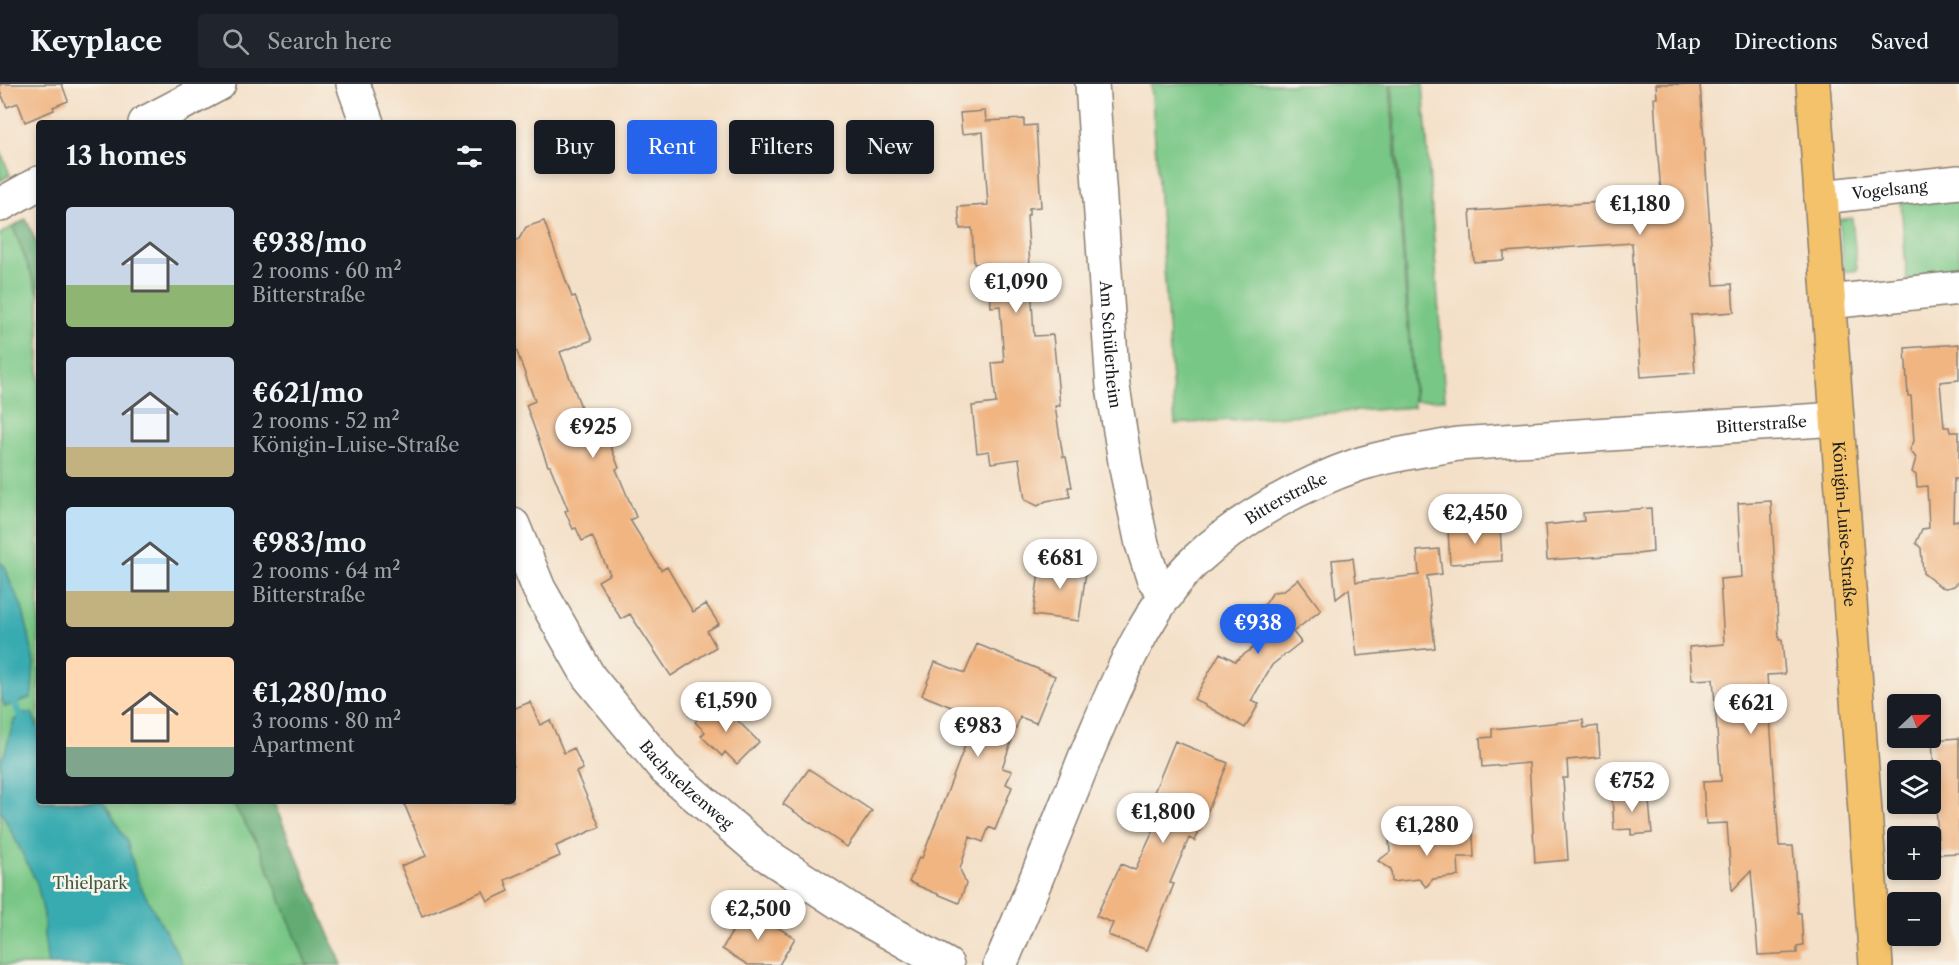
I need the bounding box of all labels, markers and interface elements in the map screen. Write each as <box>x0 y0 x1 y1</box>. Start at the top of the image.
search box <box>198 14 618 68</box>
text: Keyplace <box>30 24 162 58</box>
icon: search <box>219 25 252 58</box>
text: Search here <box>267 28 392 55</box>
text: Map <box>1656 29 1701 54</box>
text: Directions <box>1734 29 1838 54</box>
text: Saved <box>1871 29 1929 54</box>
chip: Buy <box>534 120 615 174</box>
chip: Rent <box>627 120 717 174</box>
chip: Filters <box>729 120 834 174</box>
chip: New <box>846 120 934 174</box>
text: 13 homes <box>66 140 187 172</box>
icon: filters <box>453 140 486 173</box>
street label: Vogelsang <box>1850 175 1929 204</box>
pin: €1,180 <box>1591 185 1689 236</box>
text: €1,180 <box>1609 192 1671 216</box>
text: €938/mo <box>252 227 367 259</box>
icon: home <box>114 231 186 303</box>
text: 2 rooms · 60 m² <box>252 259 402 283</box>
pin: €1,090 <box>967 263 1065 314</box>
text: €1,090 <box>984 270 1048 294</box>
street label: Am Schülerheim <box>1096 279 1126 410</box>
text: Bitterstraße <box>252 283 365 307</box>
text: €621/mo <box>252 377 363 409</box>
icon: home <box>114 381 186 453</box>
pin: €925 <box>557 408 629 459</box>
text: 2 rooms · 52 m² <box>252 409 400 433</box>
street label: Bitterstraße <box>1716 411 1807 437</box>
text: €925 <box>569 415 617 439</box>
text: Königin-Luise-Straße <box>252 433 459 457</box>
street label: Königin-Luise-Straße <box>1829 440 1860 607</box>
street label: Bitterstraße <box>1241 468 1330 529</box>
pin: €2,450 <box>1426 494 1524 545</box>
text: €2,450 <box>1442 501 1508 525</box>
text: €983/mo <box>252 527 367 559</box>
icon: home <box>114 531 186 603</box>
pin: €681 <box>1024 539 1096 590</box>
text: €681 <box>1037 546 1083 570</box>
text: 2 rooms · 64 m² <box>252 559 401 583</box>
text: Bitterstraße <box>252 583 365 607</box>
pin: €938 <box>1222 604 1294 655</box>
text: €938 <box>1234 611 1282 635</box>
text: €1,280/mo <box>252 677 387 709</box>
icon: home <box>114 681 186 753</box>
pin: €1,590 <box>677 682 775 733</box>
pin: €621 <box>1715 684 1787 735</box>
text: €1,590 <box>695 689 757 713</box>
text: €621 <box>1728 691 1774 715</box>
north arrow <box>1887 694 1941 748</box>
map controls <box>1887 694 1941 946</box>
pin: €983 <box>942 707 1014 758</box>
text: 3 rooms · 80 m² <box>252 709 401 733</box>
text: €983 <box>954 714 1002 738</box>
text: Apartment <box>252 733 355 757</box>
street label: Bachstelzenweg <box>635 736 738 834</box>
button: layers <box>1887 760 1941 814</box>
pin: €752 <box>1596 762 1668 813</box>
text: €752 <box>1609 769 1655 793</box>
pin: €1,800 <box>1114 793 1212 844</box>
text: €1,800 <box>1131 800 1196 824</box>
pin: €1,280 <box>1378 806 1476 857</box>
text: €1,280 <box>1395 813 1459 837</box>
button: + <box>1887 826 1941 880</box>
park label: Thielpark <box>53 873 128 893</box>
pin: €2,500 <box>709 890 807 941</box>
button: − <box>1887 892 1941 946</box>
text: €2,500 <box>725 897 791 921</box>

